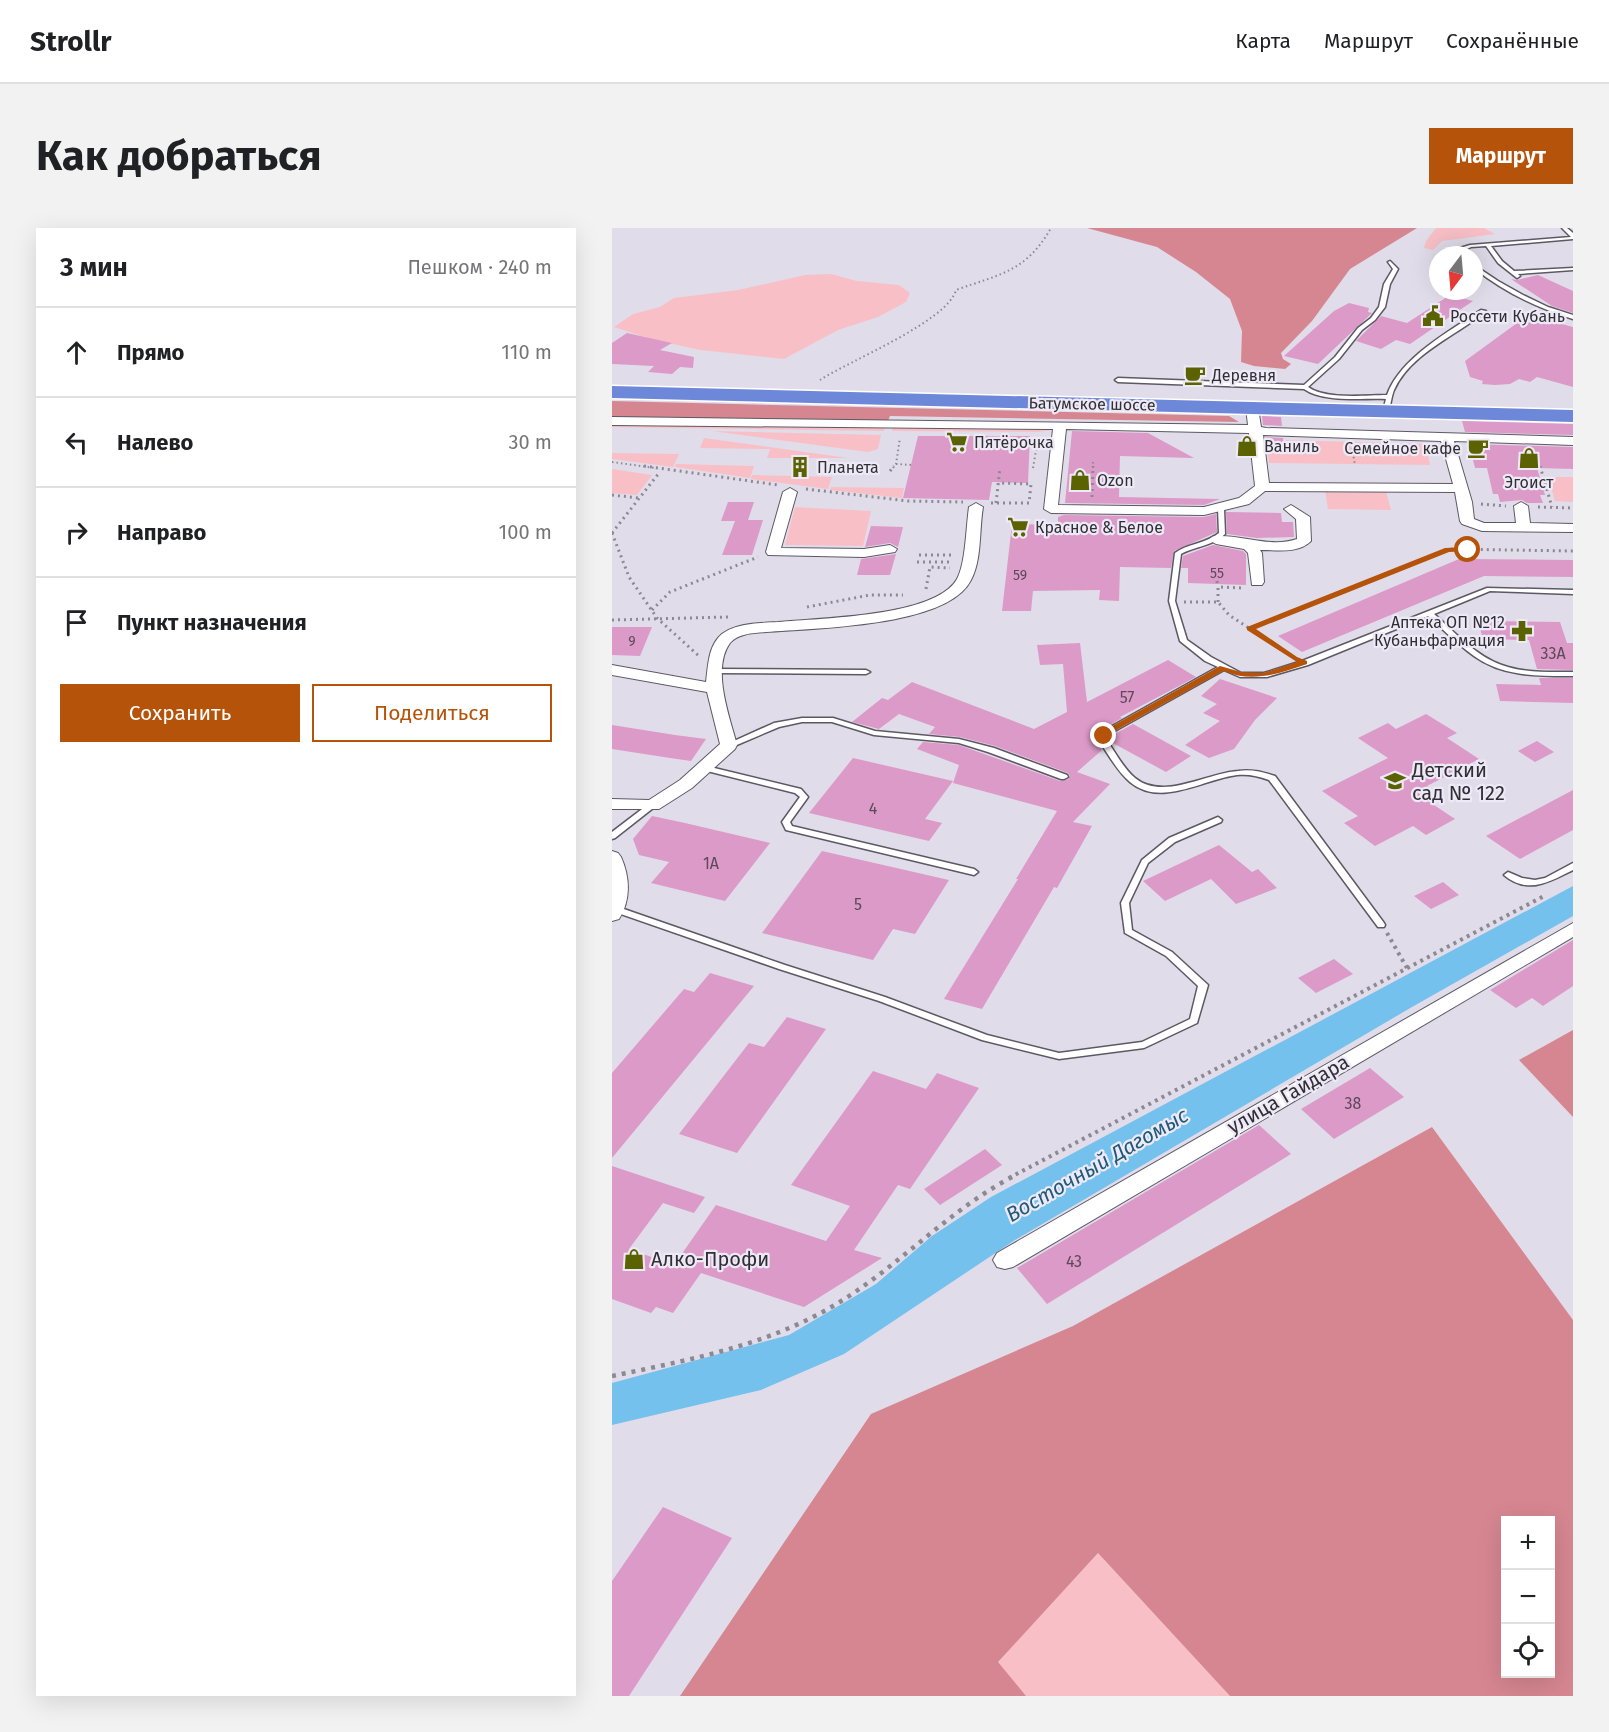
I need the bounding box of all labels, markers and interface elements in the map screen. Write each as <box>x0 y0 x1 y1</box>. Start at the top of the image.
text: Strollr <box>30 25 111 58</box>
text: Карта <box>1235 28 1291 54</box>
text: Маршрут <box>1324 28 1413 54</box>
text: Сохранённые <box>1446 28 1579 54</box>
button: Маршрут <box>1429 128 1573 184</box>
text: Как добраться <box>36 131 322 181</box>
north arrow <box>1429 246 1483 300</box>
text: 3 мин <box>60 252 128 283</box>
text: Пешком · 240 m <box>407 255 552 279</box>
public building icon: Россети Кубань <box>1421 304 1445 328</box>
place label: Россети Кубань <box>1450 307 1565 326</box>
icon: ahead <box>60 336 93 369</box>
text: Прямо <box>117 339 184 366</box>
text: 110 m <box>501 340 552 364</box>
cafe icon: Деревня <box>1183 363 1207 387</box>
place label: Деревня <box>1211 366 1276 385</box>
street label: Батумское шоссе <box>1028 393 1156 415</box>
icon: left <box>60 426 93 459</box>
text: Налево <box>117 429 193 456</box>
text: 30 m <box>508 430 552 454</box>
supermarket icon: Пятёрочка <box>945 430 969 454</box>
place label: Пятёрочка <box>974 433 1054 452</box>
shop icon: Ваниль <box>1235 434 1259 458</box>
cafe icon: Семейное кафе <box>1466 436 1490 460</box>
place label: Ваниль <box>1264 437 1319 456</box>
place label: Семейное кафе <box>1344 439 1461 458</box>
shop icon: Эгоист <box>1517 446 1541 470</box>
building icon: Планета <box>788 455 812 479</box>
place label: Планета <box>817 458 879 477</box>
shop icon: Ozon <box>1068 468 1092 492</box>
place label: Ozon <box>1097 471 1134 490</box>
place label: Эгоист <box>1505 473 1554 492</box>
supermarket icon: Красное & Белое <box>1006 515 1030 539</box>
icon: right <box>60 516 93 549</box>
place label: Красное & Белое <box>1035 518 1163 537</box>
text: Направо <box>117 519 206 546</box>
text: 100 m <box>499 520 552 544</box>
route start <box>1454 536 1480 562</box>
house number: 55 <box>1210 565 1224 582</box>
house number: 59 <box>1013 567 1027 584</box>
icon: arrive <box>60 606 93 639</box>
text: Пункт назначения <box>117 609 307 636</box>
place label: Аптека ОП №12 Кубаньфармация <box>1374 613 1505 650</box>
pharmacy icon: Аптека ОП №12 Кубаньфармация <box>1510 619 1534 643</box>
house number: 9 <box>628 633 636 650</box>
house number: 33А <box>1540 644 1566 663</box>
button: Сохранить <box>60 684 300 742</box>
button: Поделиться <box>312 684 552 742</box>
house number: 57 <box>1120 688 1134 707</box>
route end <box>1090 722 1116 748</box>
place label: Детский сад № 122 <box>1411 758 1505 805</box>
school or university icon: Детский сад № 122 <box>1383 769 1407 793</box>
house number: 4 <box>869 799 878 818</box>
house number: 1А <box>703 854 720 873</box>
house number: 5 <box>854 895 862 914</box>
street label: улица Гайдара <box>1223 1049 1353 1139</box>
house number: 38 <box>1345 1094 1362 1113</box>
water label: Восточный Дагомыс <box>1001 1102 1193 1228</box>
shop icon: Алко-Профи <box>622 1247 646 1271</box>
place label: Алко-Профи <box>651 1247 769 1271</box>
house number: 43 <box>1066 1252 1082 1271</box>
map controls <box>1501 1516 1555 1678</box>
button: + <box>1501 1516 1555 1570</box>
button: − <box>1501 1570 1555 1624</box>
button: locate <box>1501 1624 1555 1678</box>

